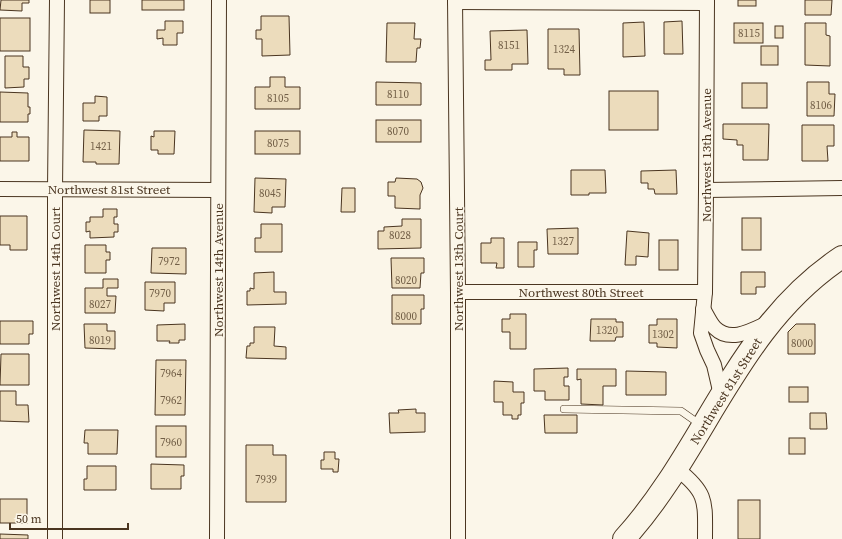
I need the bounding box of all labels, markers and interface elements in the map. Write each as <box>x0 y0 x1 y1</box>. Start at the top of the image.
house number: 8115 <box>738 26 760 41</box>
house number: 8151 <box>498 38 520 53</box>
house number: 1324 <box>553 42 575 57</box>
house number: 8110 <box>387 87 409 102</box>
street label: Northwest 13th Avenue <box>698 88 715 222</box>
house number: 8105 <box>267 91 289 106</box>
house number: 8106 <box>810 98 832 113</box>
house number: 8070 <box>387 124 409 139</box>
house number: 8075 <box>267 136 289 151</box>
house number: 1421 <box>90 139 112 154</box>
street label: Northwest 81st Street <box>48 181 171 198</box>
house number: 8045 <box>259 186 281 201</box>
street label: Northwest 14th Avenue <box>210 203 227 337</box>
street label: Northwest 14th Court <box>47 206 64 331</box>
street label: Northwest 13th Court <box>450 206 467 331</box>
house number: 8028 <box>389 228 411 243</box>
house number: 1327 <box>552 234 574 249</box>
house number: 7972 <box>158 254 180 269</box>
house number: 8020 <box>395 273 417 288</box>
street label: Northwest 80th Street <box>519 284 644 301</box>
house number: 7970 <box>149 286 171 301</box>
house number: 8027 <box>89 297 111 312</box>
house number: 8000 <box>395 309 417 324</box>
house number: 1320 <box>596 323 618 338</box>
house number: 1302 <box>652 327 674 342</box>
house number: 8019 <box>89 333 111 348</box>
street label: Northwest 81st Street <box>686 334 766 448</box>
house number: 8000 <box>791 336 813 351</box>
house number: 7964 <box>160 366 182 381</box>
house number: 7962 <box>160 393 182 408</box>
house number: 7960 <box>160 435 182 450</box>
house number: 7939 <box>255 472 277 487</box>
scale bar <box>10 505 128 531</box>
text: 50 m <box>16 511 42 527</box>

